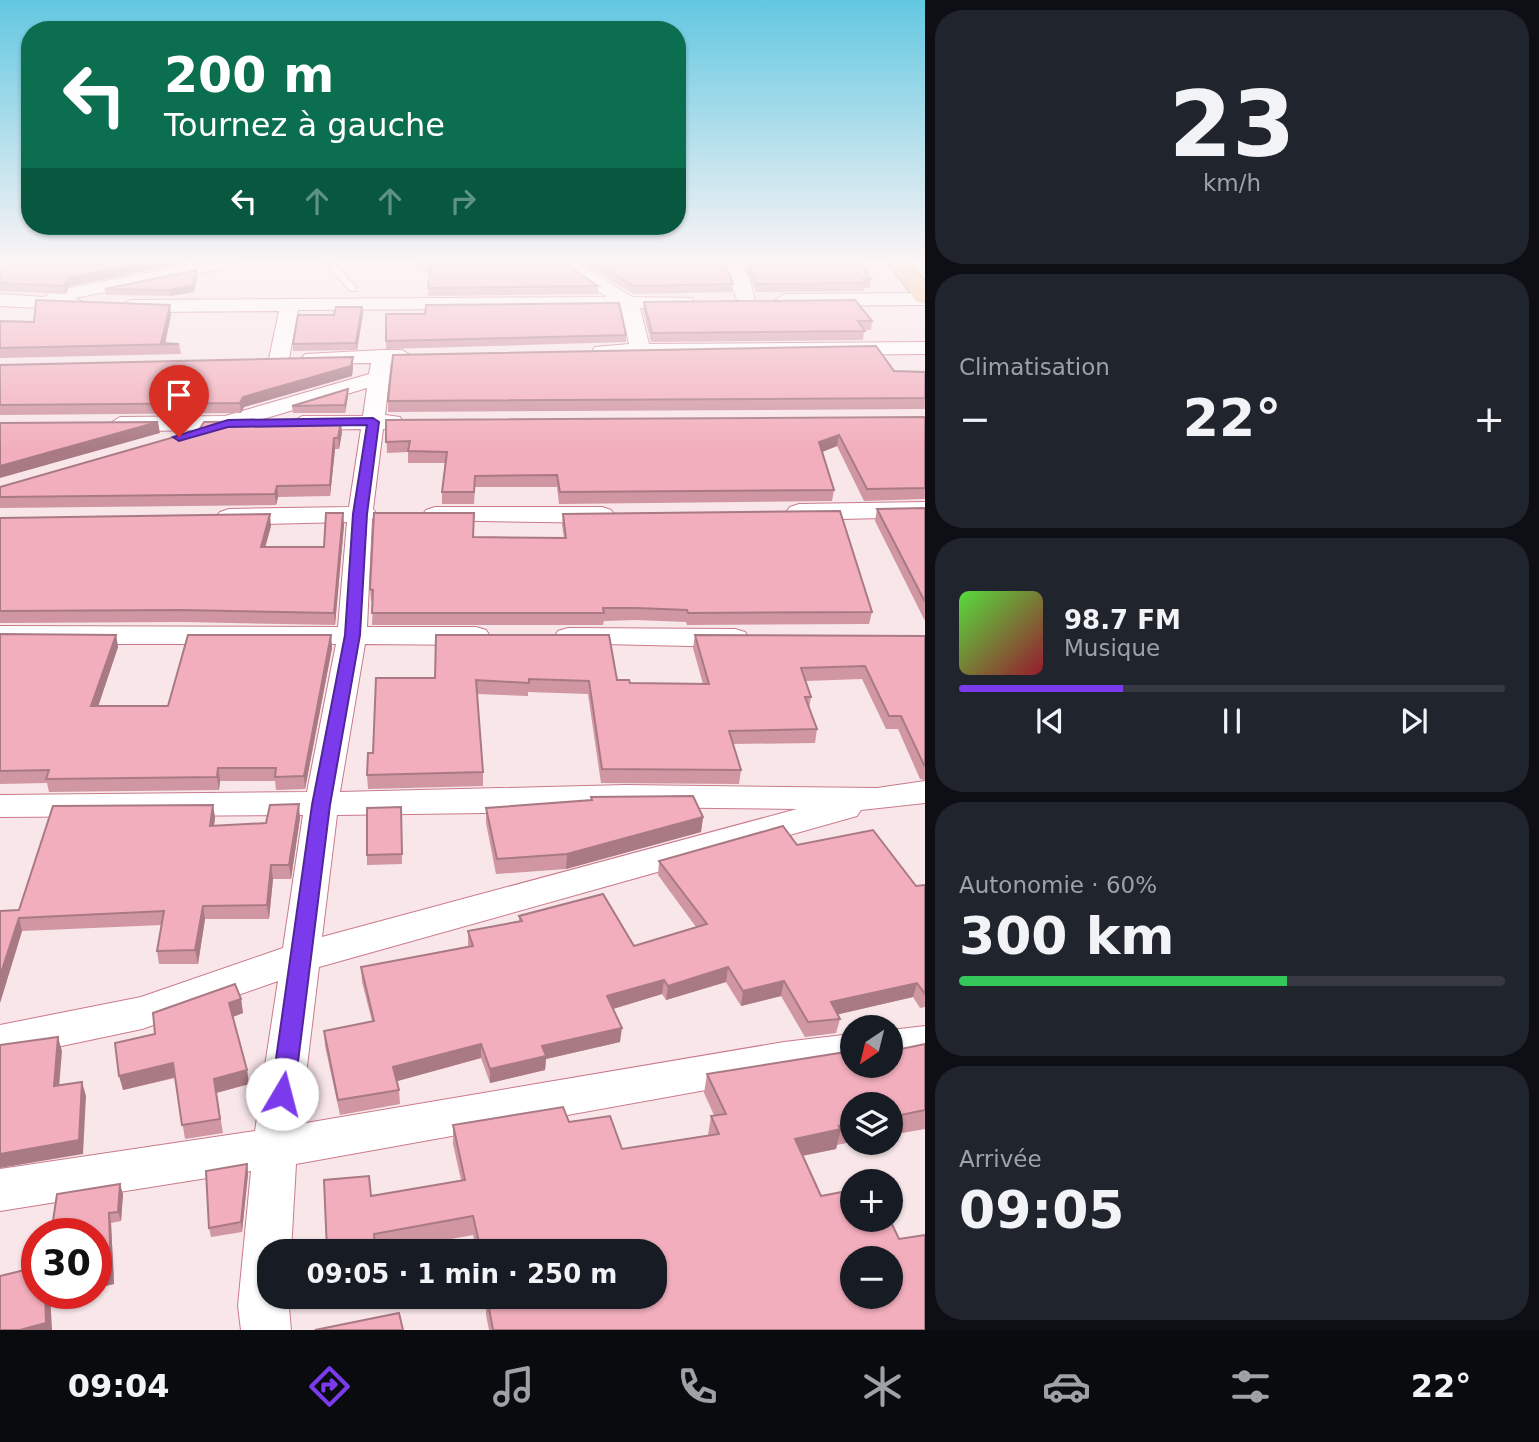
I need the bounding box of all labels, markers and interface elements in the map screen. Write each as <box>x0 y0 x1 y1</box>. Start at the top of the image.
text: 200 m <box>164 47 334 104</box>
icon: left <box>49 49 140 140</box>
text: 23 <box>1169 72 1295 177</box>
text: Tournez à gauche <box>164 106 445 144</box>
text: km/h <box>1203 170 1261 196</box>
icon: left <box>225 182 263 220</box>
icon: ahead <box>298 182 336 220</box>
icon: ahead <box>371 182 409 220</box>
icon: right <box>444 182 482 220</box>
text: Climatisation <box>959 354 1110 380</box>
pin <box>149 365 209 437</box>
icon: arrive <box>160 376 198 414</box>
text: 22° <box>1183 388 1281 448</box>
text: − <box>959 397 991 441</box>
text: + <box>1473 397 1505 441</box>
text: 98.7 FM <box>1064 605 1181 635</box>
text: Musique <box>1064 635 1160 661</box>
icon: previous <box>1031 702 1069 740</box>
icon: pause <box>1213 702 1251 740</box>
icon: next <box>1395 702 1433 740</box>
text: Autonomie · 60% <box>959 872 1157 898</box>
text: 300 km <box>959 906 1174 966</box>
north arrow <box>840 1015 903 1078</box>
map controls <box>840 1015 903 1309</box>
position arrow <box>245 1057 319 1131</box>
button: layers <box>840 1092 903 1155</box>
text: Arrivée <box>959 1146 1042 1172</box>
button: + <box>840 1169 903 1232</box>
text: 09:05 <box>959 1180 1125 1240</box>
speed limit sign: 30 <box>21 1218 112 1309</box>
button: − <box>840 1246 903 1309</box>
text: 09:05 · 1 min · 250 m <box>307 1259 617 1289</box>
icon: directions <box>305 1362 354 1411</box>
icon: music <box>489 1362 538 1411</box>
icon: phone <box>673 1362 722 1411</box>
icon: climate <box>858 1362 907 1411</box>
icon: car <box>1042 1362 1091 1411</box>
icon: filters <box>1226 1362 1275 1411</box>
text: 09:04 <box>68 1367 170 1405</box>
text: 22° <box>1411 1367 1471 1405</box>

